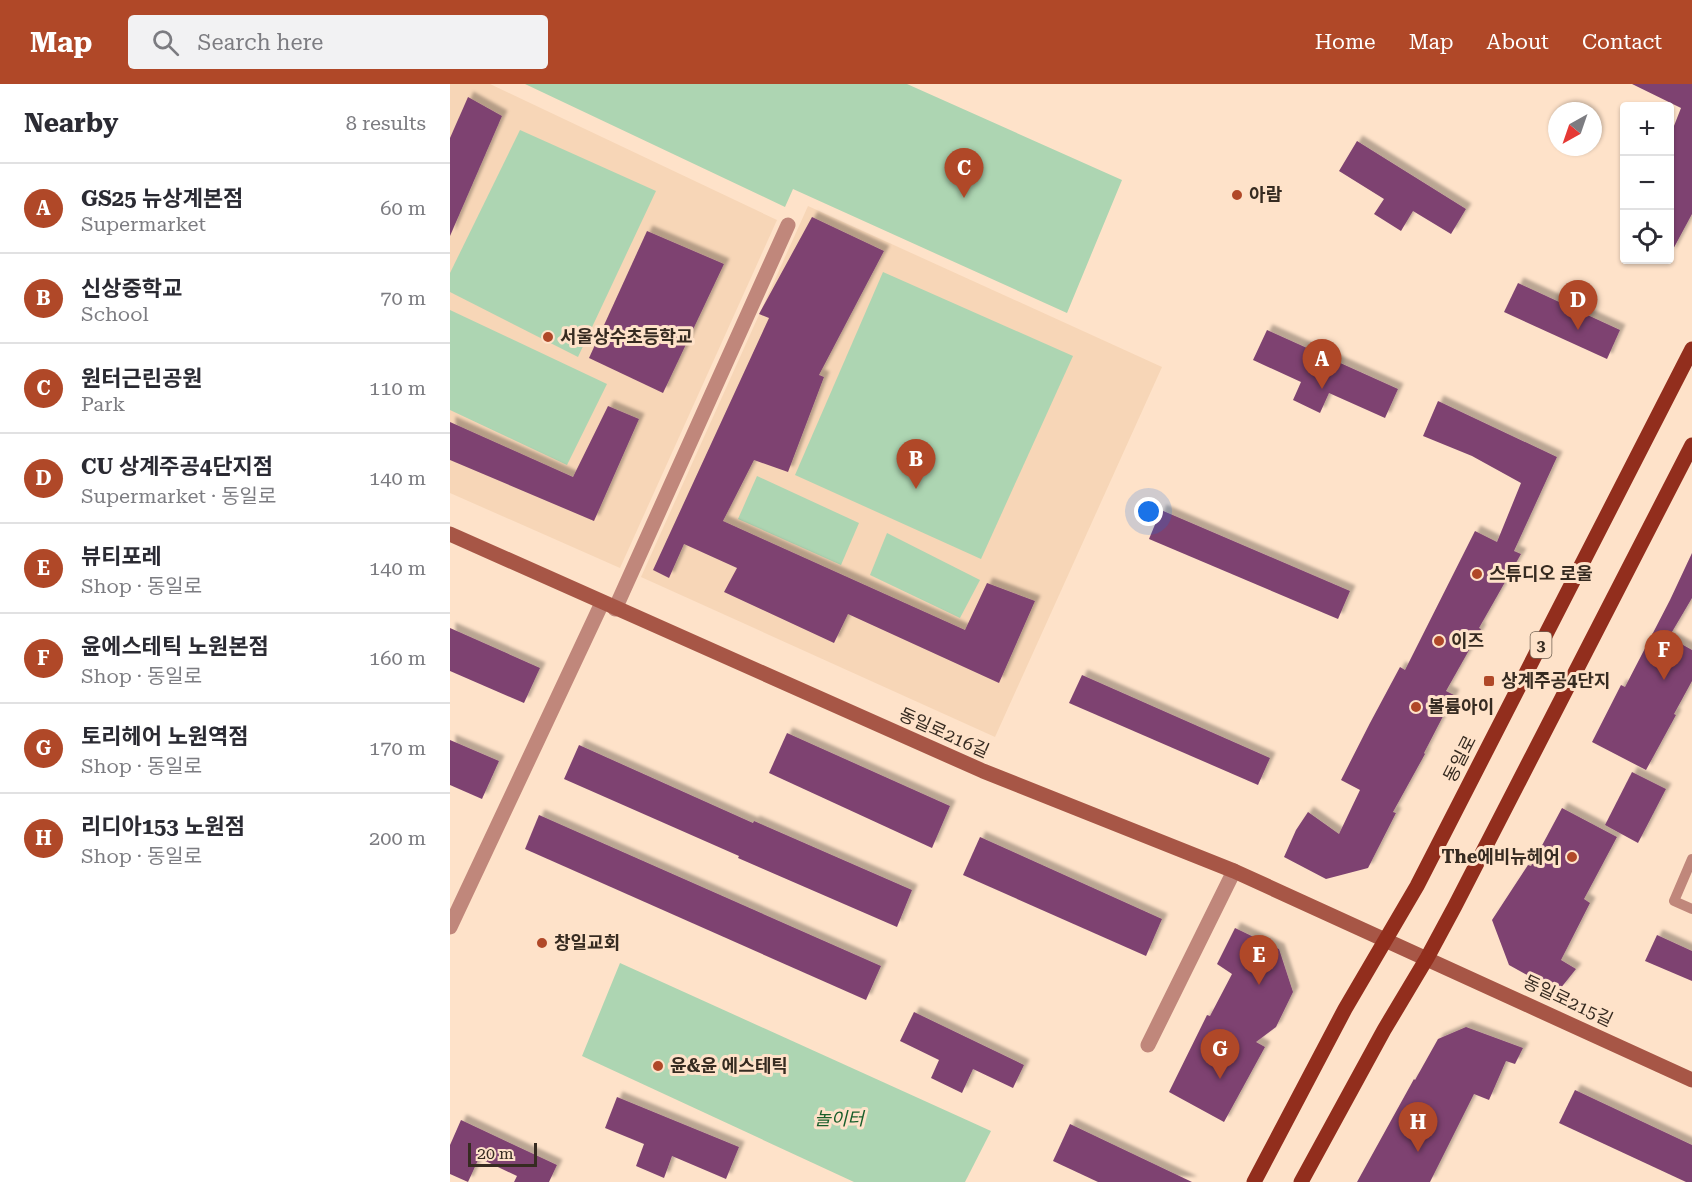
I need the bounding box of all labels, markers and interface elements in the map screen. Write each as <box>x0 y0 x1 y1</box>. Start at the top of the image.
search box <box>128 15 548 69</box>
text: Map <box>30 26 92 59</box>
icon: search <box>149 26 182 59</box>
text: Search here <box>197 30 323 55</box>
text: Home <box>1315 30 1376 54</box>
text: Map <box>1409 30 1454 54</box>
text: About <box>1487 30 1549 54</box>
text: Contact <box>1582 30 1662 54</box>
north arrow <box>1548 102 1602 156</box>
map controls <box>1620 102 1674 264</box>
button: + <box>1620 102 1674 156</box>
text: Nearby <box>24 108 118 138</box>
text: 8 results <box>346 111 426 135</box>
pin: C <box>944 148 984 198</box>
button: − <box>1620 156 1674 210</box>
place label: 아람 <box>1249 184 1283 205</box>
text: GS25 뉴상계본점 <box>81 186 243 211</box>
marker: 아람 <box>1230 188 1244 202</box>
text: A <box>36 196 51 220</box>
text: 60 m <box>380 196 426 220</box>
button: locate <box>1620 210 1674 264</box>
text: Supermarket <box>81 212 206 236</box>
text: 신상중학교 <box>81 276 182 301</box>
pin: D <box>1558 280 1598 330</box>
text: B <box>36 286 51 310</box>
text: 70 m <box>380 286 426 310</box>
text: School <box>81 302 149 326</box>
place label: 서울상수초등학교 <box>560 326 692 347</box>
marker: 서울상수초등학교 <box>541 330 555 344</box>
pin: A <box>1302 340 1342 389</box>
text: 원터근린공원 <box>81 366 202 391</box>
text: C <box>37 376 51 400</box>
text: 110 m <box>369 376 426 400</box>
text: Park <box>81 392 125 416</box>
pin: B <box>896 440 936 489</box>
text: CU 상계주공4단지점 <box>81 454 273 479</box>
text: D <box>35 466 52 490</box>
text: 140 m <box>369 466 426 490</box>
text: Supermarket · 동일로 <box>81 484 276 508</box>
your location <box>1134 497 1163 526</box>
text: 뷰티포레 <box>81 544 162 569</box>
text: E <box>37 556 50 580</box>
text: 140 m <box>369 556 426 580</box>
place label: 스튜디오 로울 <box>1489 563 1593 584</box>
marker: 스튜디오 로울 <box>1470 567 1484 581</box>
text: Shop · 동일로 <box>81 574 202 598</box>
place label: 이즈 <box>1451 630 1484 651</box>
pin: F <box>1644 630 1684 680</box>
road number: 3 <box>1530 632 1552 658</box>
text: 윤에스테틱 노원본점 <box>81 634 269 659</box>
marker: 이즈 <box>1432 634 1446 648</box>
text: F <box>37 646 50 670</box>
text: 160 m <box>369 646 426 670</box>
text: Shop · 동일로 <box>81 664 202 688</box>
place label: 상계주공4단지 <box>1501 670 1610 691</box>
marker: 상계주공4단지 <box>1482 674 1496 688</box>
place label: 볼륨아이 <box>1428 696 1494 717</box>
marker: 볼륨아이 <box>1409 700 1423 714</box>
street label: 동일로216길 <box>896 703 993 762</box>
text: 토리헤어 노원역점 <box>81 724 249 749</box>
street label: 동일로 <box>1439 732 1480 786</box>
text: G <box>36 736 51 760</box>
text: 170 m <box>369 736 426 760</box>
text: Shop · 동일로 <box>81 754 202 778</box>
text: 리디아153 노원점 <box>81 814 245 839</box>
text: H <box>35 826 52 850</box>
text: 200 m <box>369 826 426 850</box>
text: Shop · 동일로 <box>81 844 202 868</box>
place label: The에비뉴헤어 <box>1442 846 1560 867</box>
marker: The에비뉴헤어 <box>1565 850 1579 864</box>
place label: 창일교회 <box>554 932 620 953</box>
marker: 창일교회 <box>535 936 549 950</box>
pin: E <box>1240 936 1278 985</box>
street label: 동일로215길 <box>1520 971 1616 1030</box>
pin: G <box>1200 1030 1240 1079</box>
place label: 윤&윤 에스테틱 <box>670 1055 788 1076</box>
marker: 윤&윤 에스테틱 <box>651 1059 665 1073</box>
pin: H <box>1398 1102 1438 1152</box>
park label: 놀이터 <box>814 1108 866 1129</box>
scale bar <box>468 1140 537 1168</box>
text: 20 m <box>477 1144 514 1163</box>

